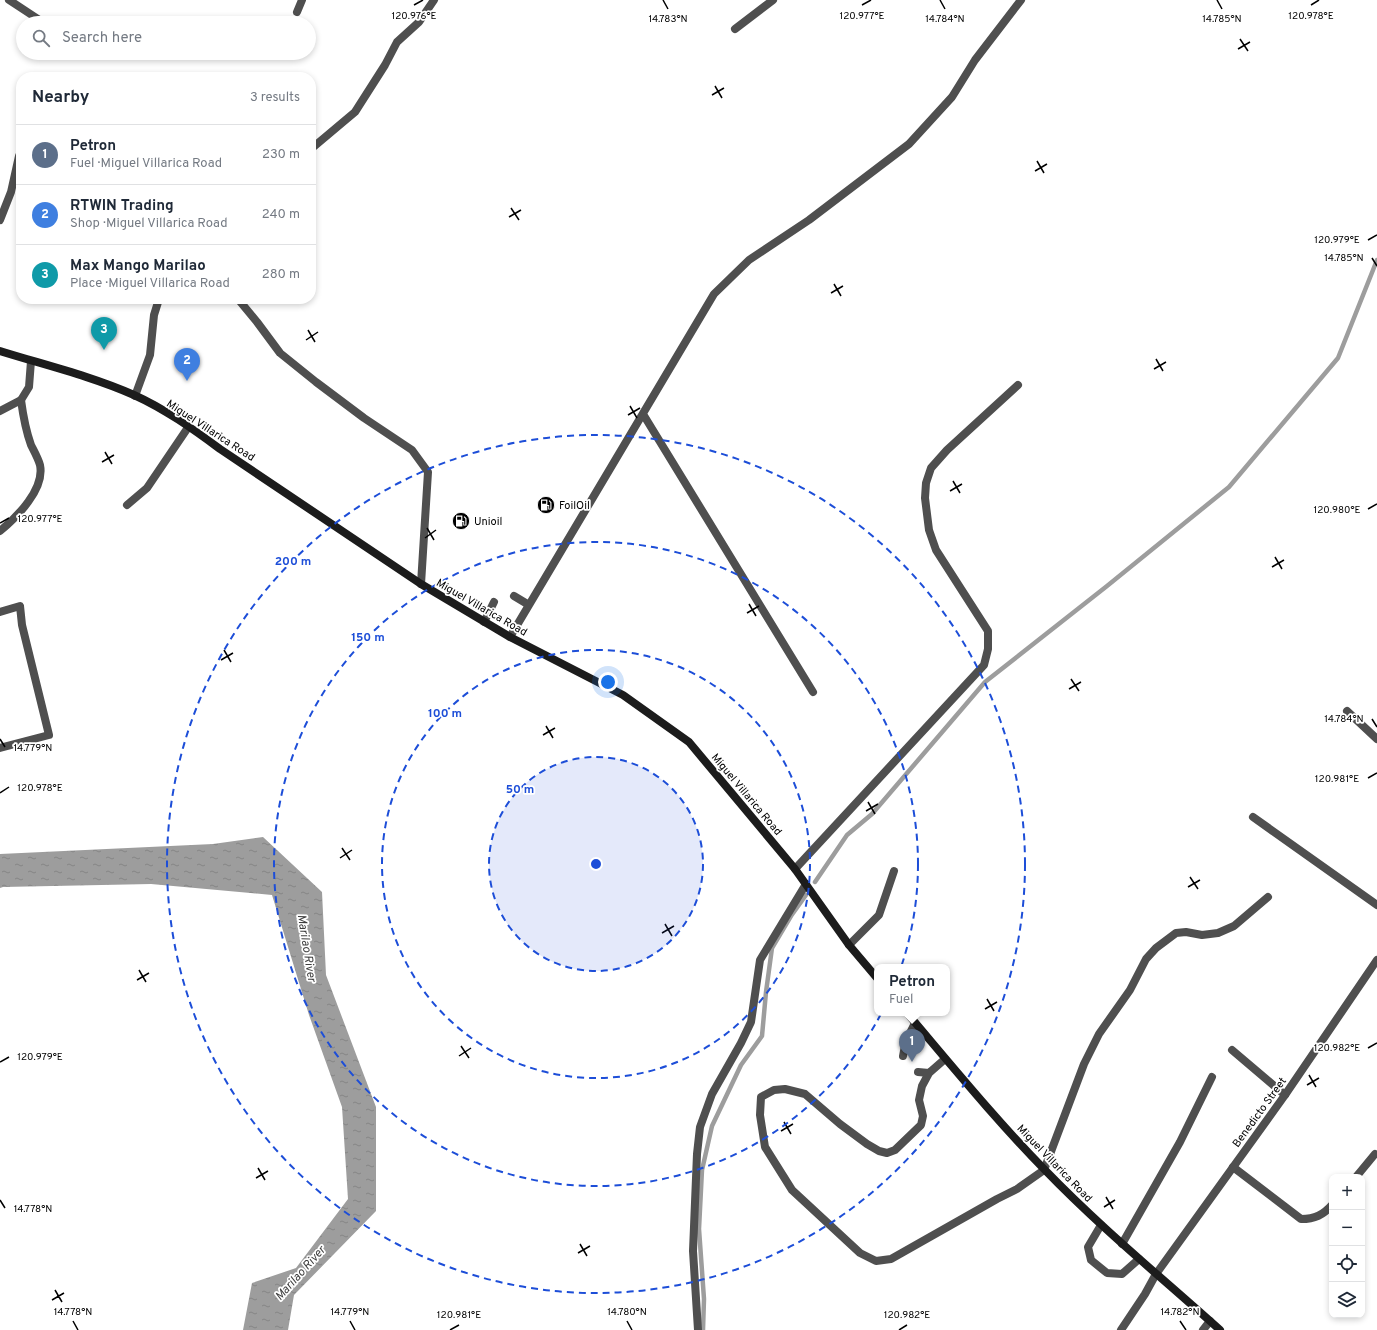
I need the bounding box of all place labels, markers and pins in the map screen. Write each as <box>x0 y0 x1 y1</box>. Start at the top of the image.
pin: 3 <box>91 317 117 350</box>
pin: 2 <box>174 348 200 381</box>
fuel station icon: FoilOil <box>536 495 556 515</box>
place label: FoilOil <box>559 499 590 513</box>
fuel station icon: Unioil <box>451 511 471 531</box>
place label: Unioil <box>474 515 502 529</box>
centre of rings <box>589 857 603 871</box>
pin: 1 <box>899 1029 925 1062</box>

